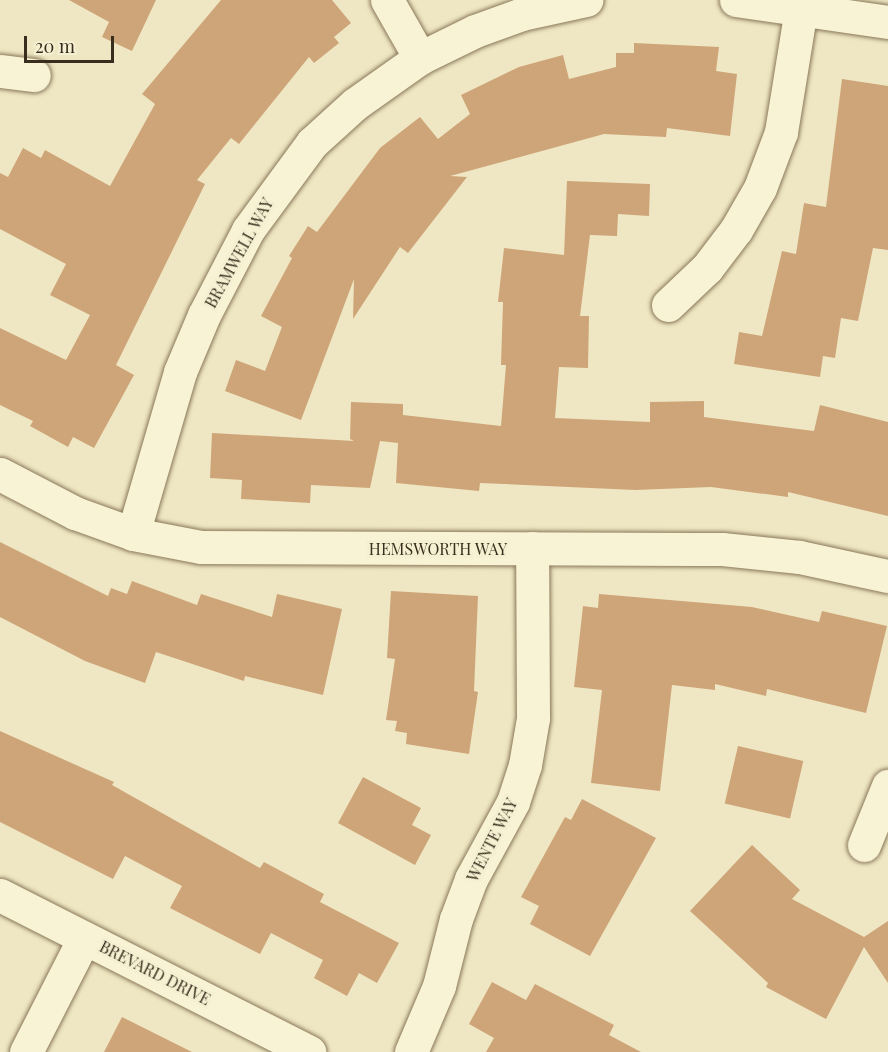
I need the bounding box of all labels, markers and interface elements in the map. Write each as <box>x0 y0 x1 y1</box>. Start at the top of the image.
scale bar <box>27 24 117 62</box>
text: 20 m <box>35 34 75 58</box>
street label: BRAMWELL WAY <box>201 194 277 312</box>
street label: HEMSWORTH WAY <box>369 539 507 559</box>
street label: WENTE WAY <box>463 795 521 885</box>
street label: BREVARD DRIVE <box>96 937 214 1009</box>

